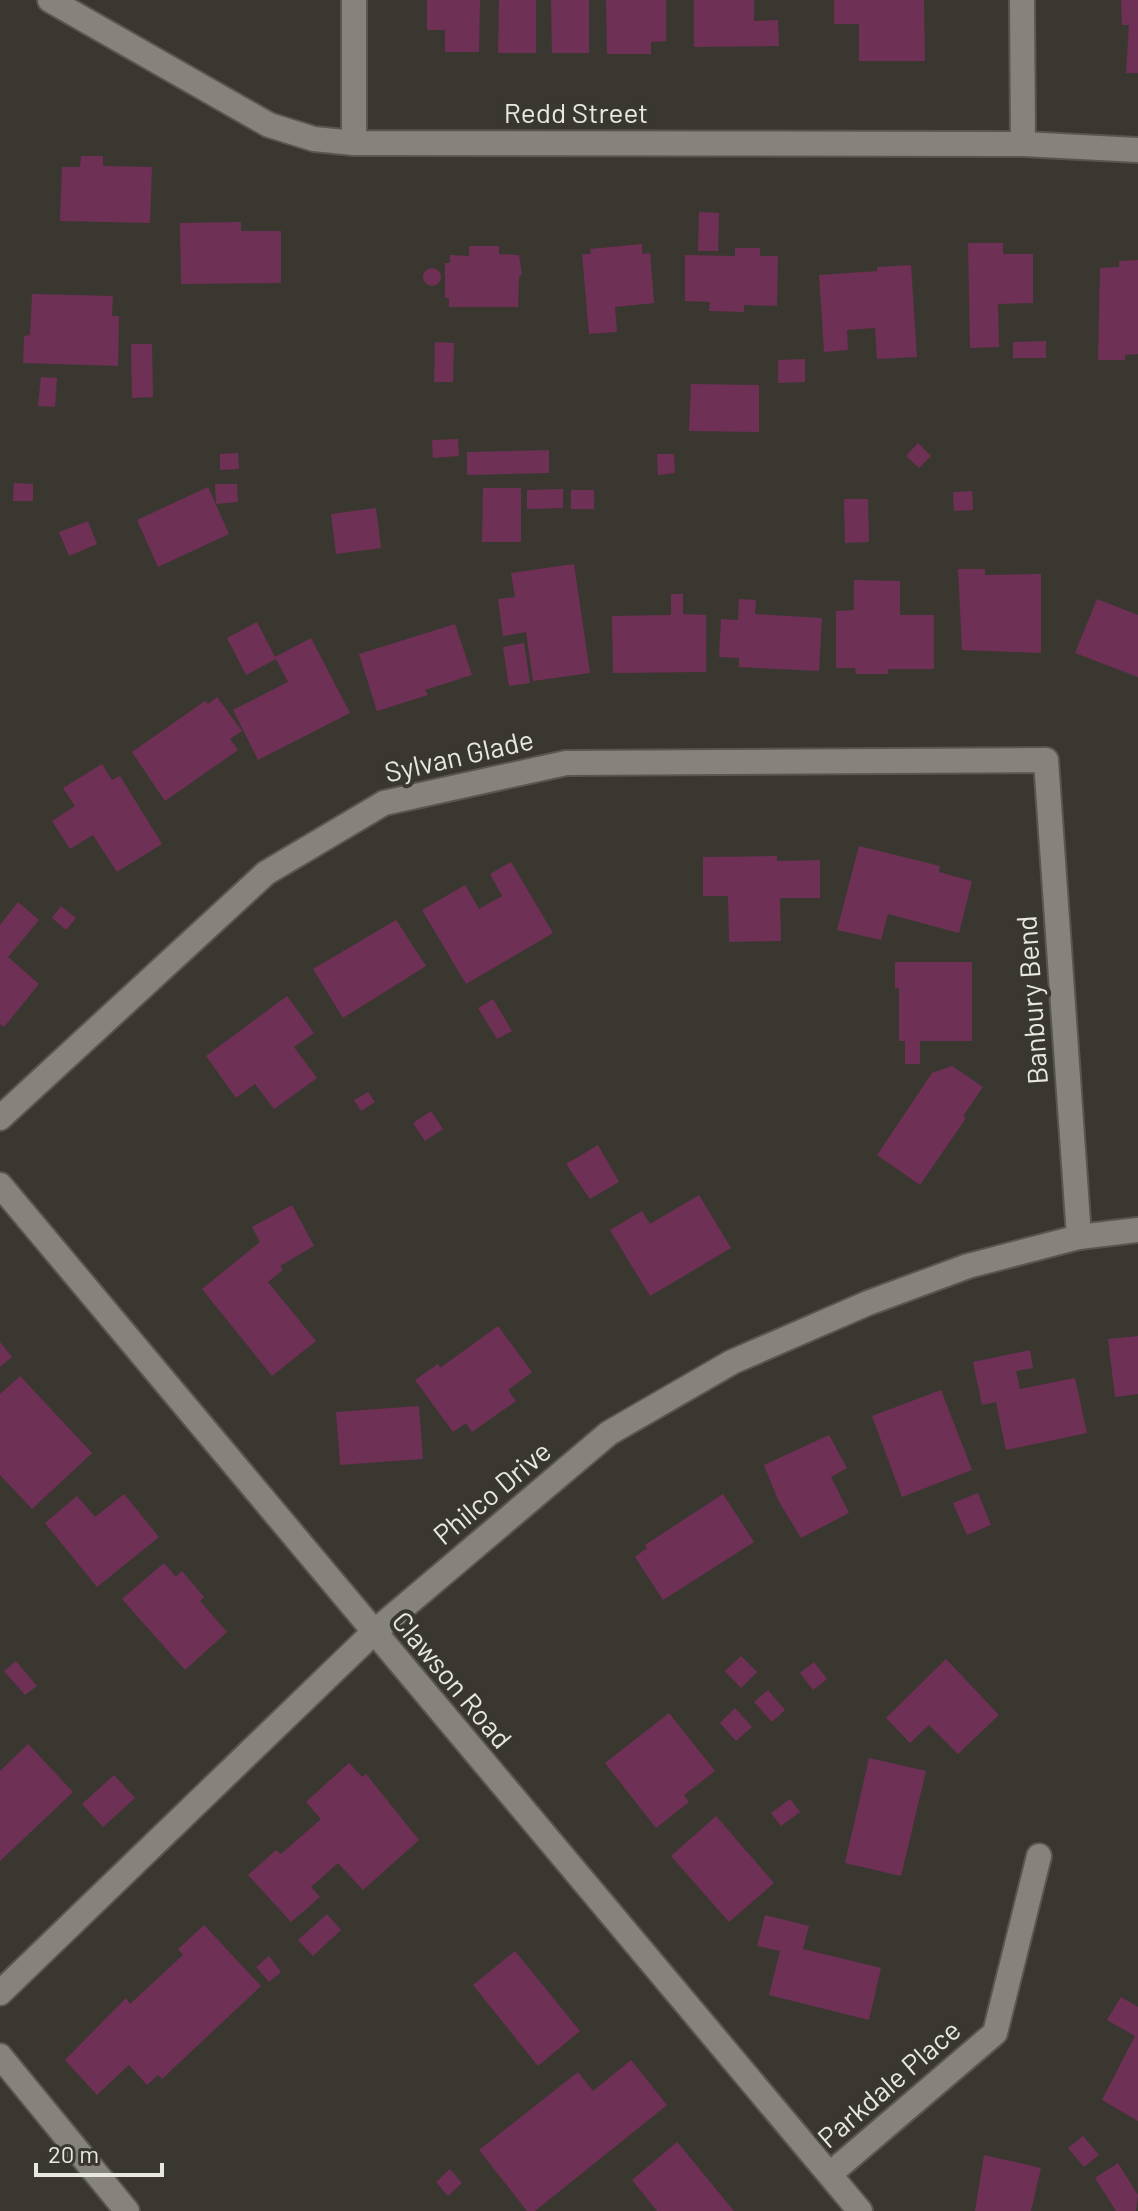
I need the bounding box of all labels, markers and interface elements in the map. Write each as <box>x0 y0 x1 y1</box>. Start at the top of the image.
street label: Redd Street <box>504 95 648 129</box>
street label: Sylvan Glade <box>381 721 537 789</box>
street label: Banbury Bend <box>1008 914 1054 1086</box>
street label: Philco Drive <box>426 1433 557 1551</box>
street label: Clawson Road <box>386 1604 520 1755</box>
street label: Parkdale Place <box>810 2012 967 2154</box>
scale bar <box>36 2127 162 2177</box>
text: 20 m <box>48 2139 99 2168</box>

